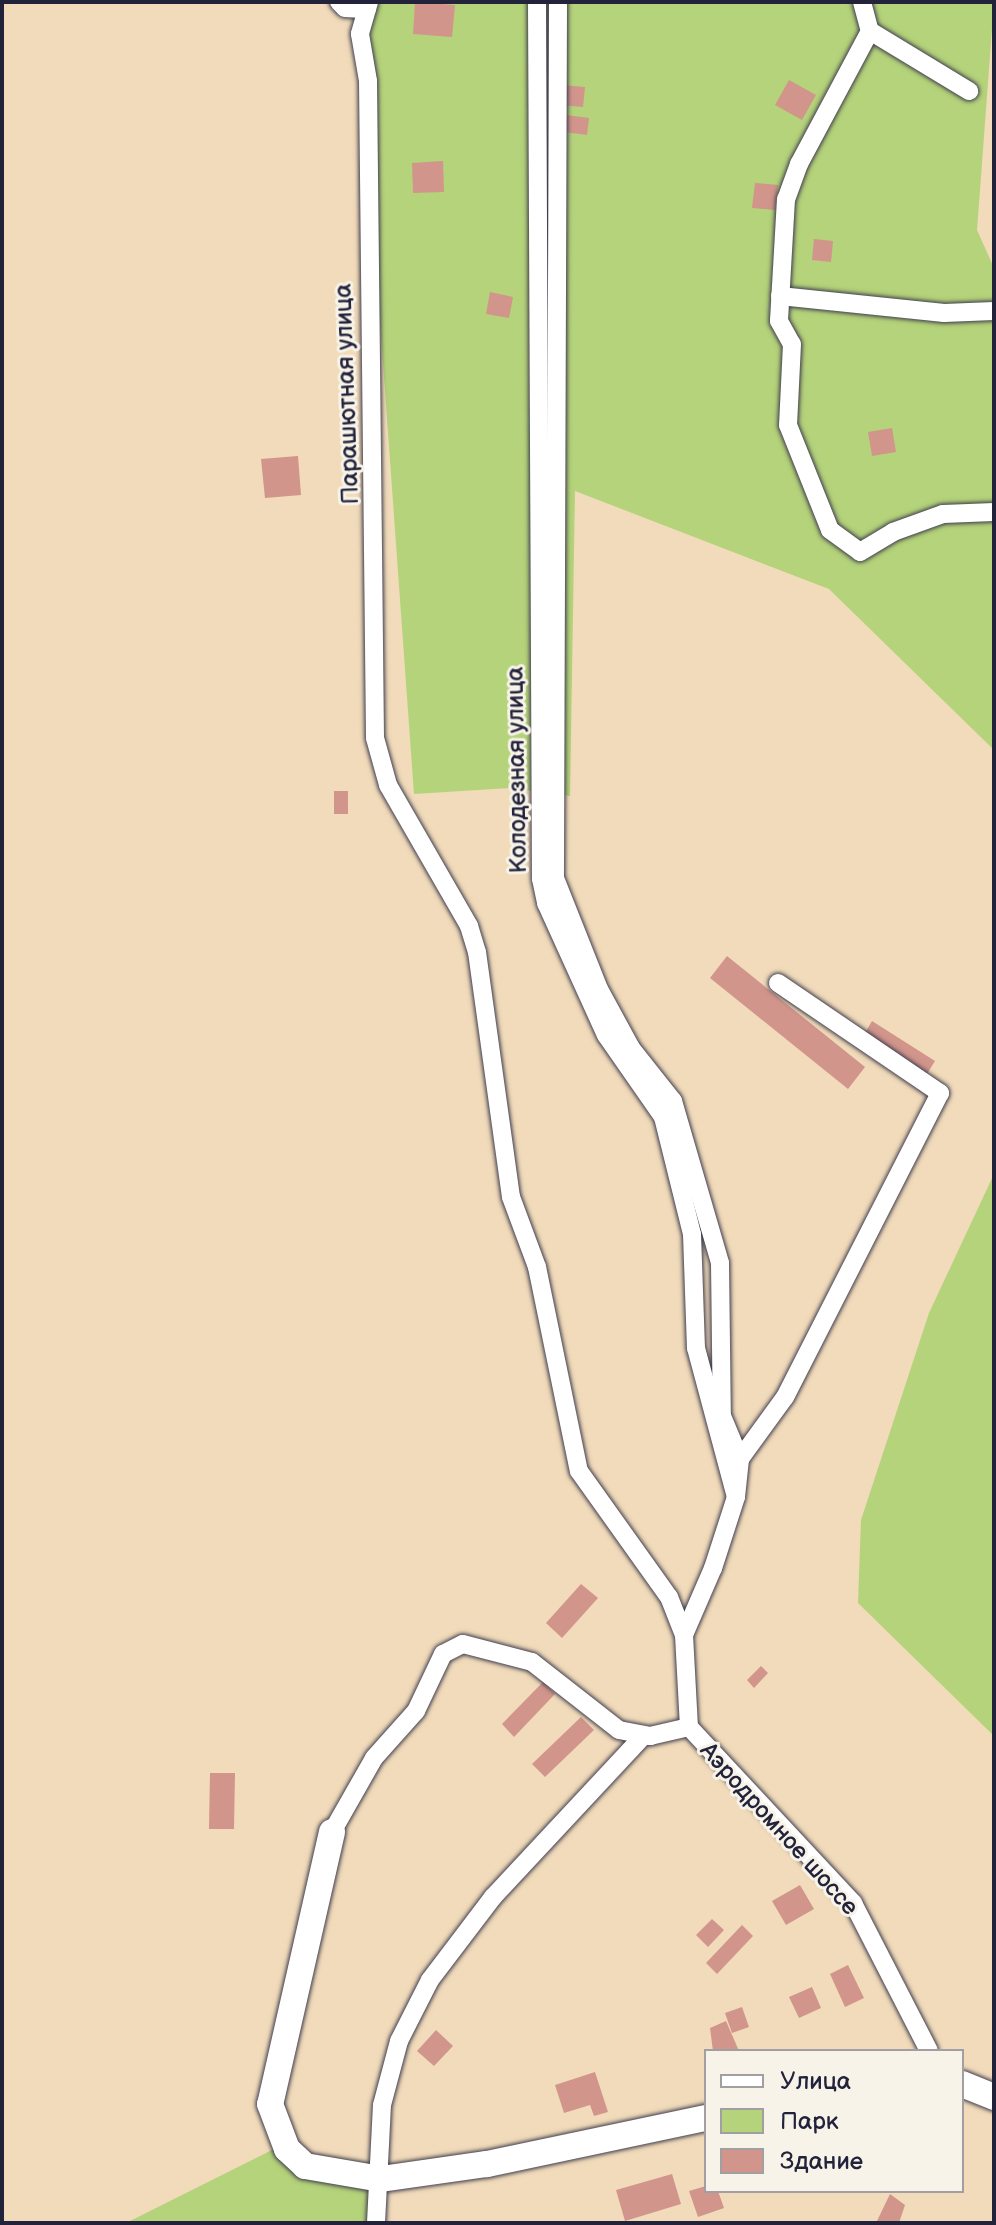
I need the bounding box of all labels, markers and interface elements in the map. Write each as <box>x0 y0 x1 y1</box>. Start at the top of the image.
street label: Парашютная улица <box>329 283 365 505</box>
street label: Колодезная улица <box>501 666 533 874</box>
street label: Аэродромное шоссе <box>694 1737 864 1921</box>
legend <box>704 2049 964 2193</box>
text: Улица <box>780 2067 851 2096</box>
text: Парк <box>780 2107 838 2136</box>
text: Здание <box>780 2147 863 2176</box>

